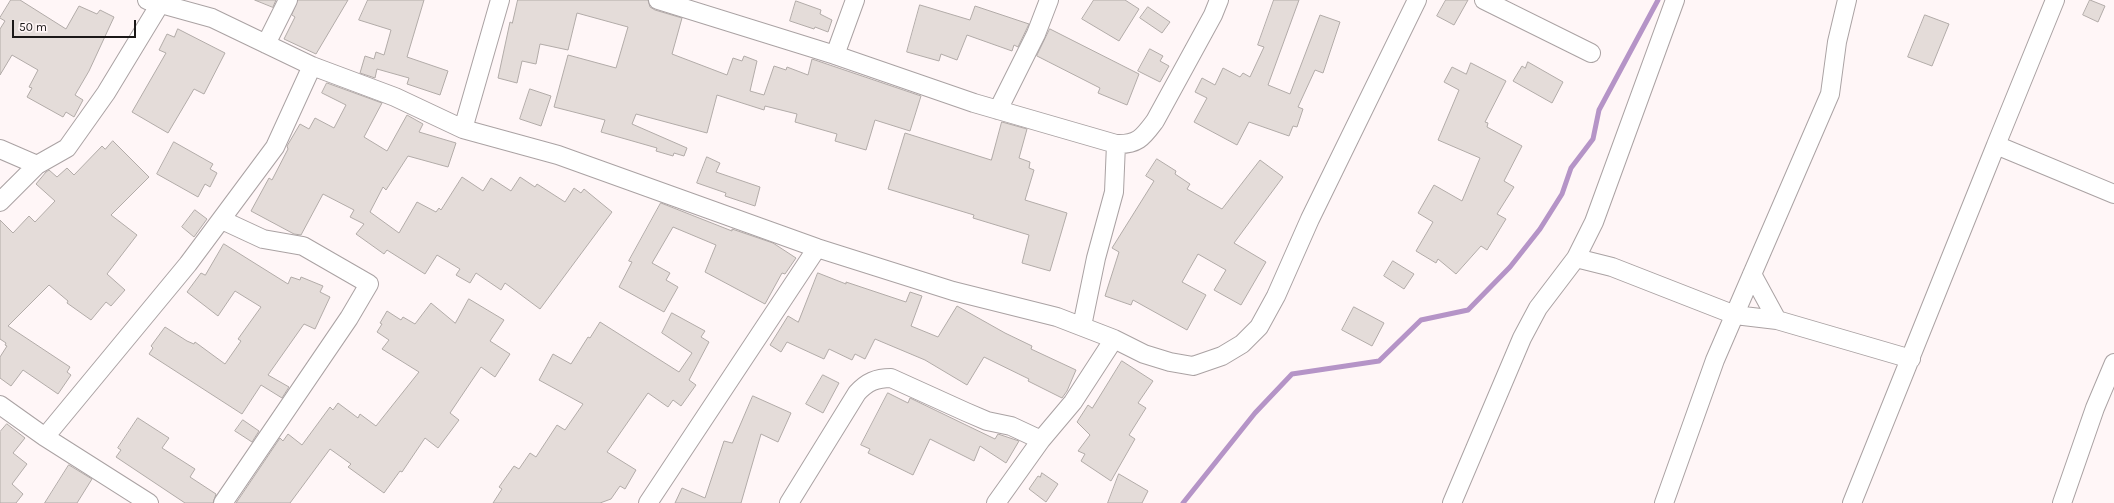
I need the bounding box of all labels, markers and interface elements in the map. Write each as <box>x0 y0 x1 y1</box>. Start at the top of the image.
scale bar <box>14 12 138 38</box>
text: 50 m <box>19 20 47 34</box>

